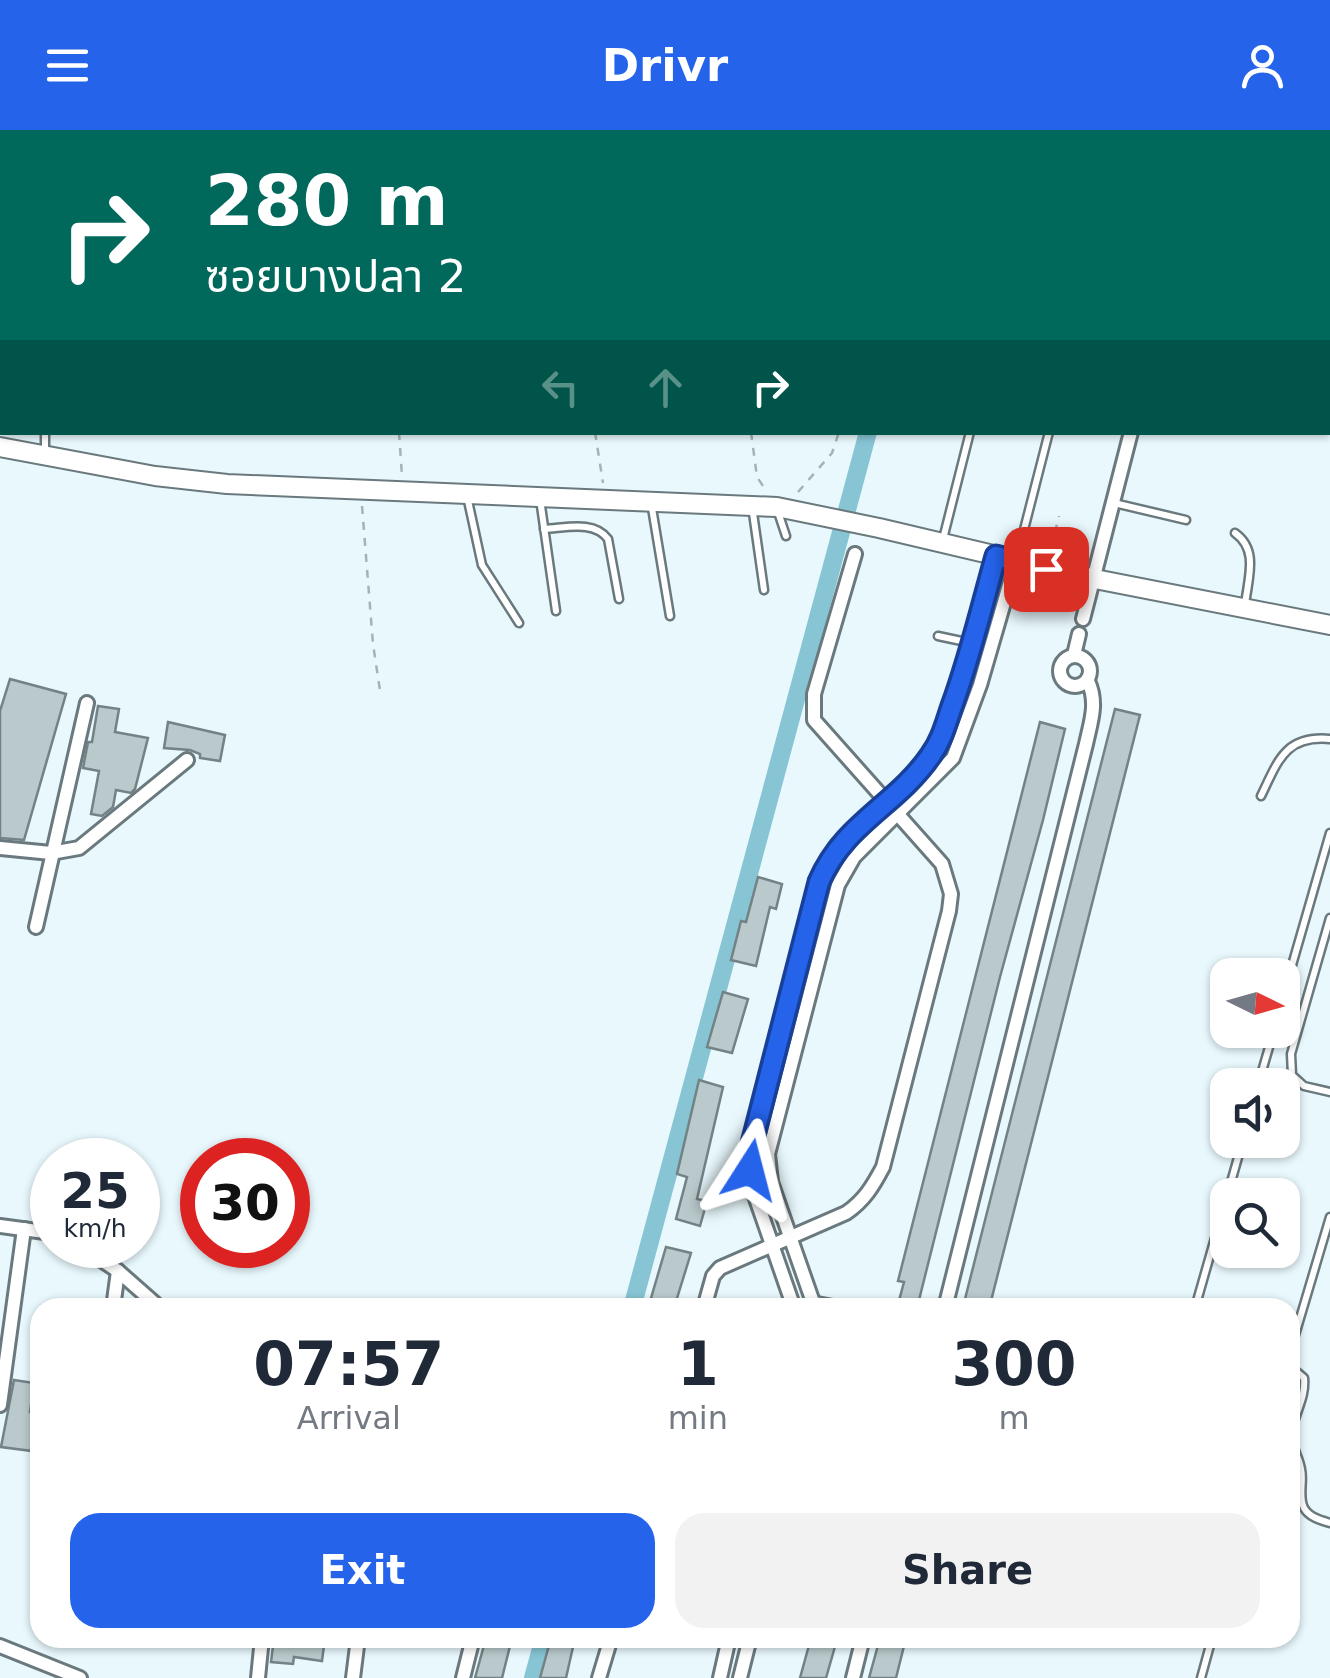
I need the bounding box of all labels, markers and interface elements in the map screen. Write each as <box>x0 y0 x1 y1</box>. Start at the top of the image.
icon: menu <box>40 38 95 93</box>
icon: person <box>1235 38 1290 93</box>
text: Drivr <box>602 39 728 92</box>
text: 280 m <box>205 160 448 242</box>
icon: right <box>40 170 170 300</box>
text: ซอยบางปลา 2 <box>205 250 466 303</box>
icon: left <box>533 360 588 415</box>
icon: ahead <box>638 360 693 415</box>
icon: right <box>743 360 798 415</box>
pin <box>1004 527 1089 612</box>
icon: arrive <box>1019 542 1074 597</box>
north arrow <box>1210 958 1300 1048</box>
map controls <box>1210 958 1300 1268</box>
button: sound <box>1210 1068 1300 1158</box>
position arrow <box>698 1118 802 1222</box>
speed limit sign: 30 <box>180 1138 310 1268</box>
text: 25 <box>60 1162 130 1220</box>
button: search <box>1210 1178 1300 1268</box>
text: km/h <box>63 1214 127 1243</box>
text: 07:57 <box>253 1329 444 1399</box>
text: 1 <box>677 1329 719 1399</box>
text: 300 <box>951 1329 1077 1399</box>
text: Arrival <box>297 1399 401 1437</box>
text: min <box>668 1399 728 1437</box>
text: m <box>998 1399 1030 1437</box>
button: Exit <box>70 1513 655 1628</box>
button: Share <box>675 1513 1260 1628</box>

